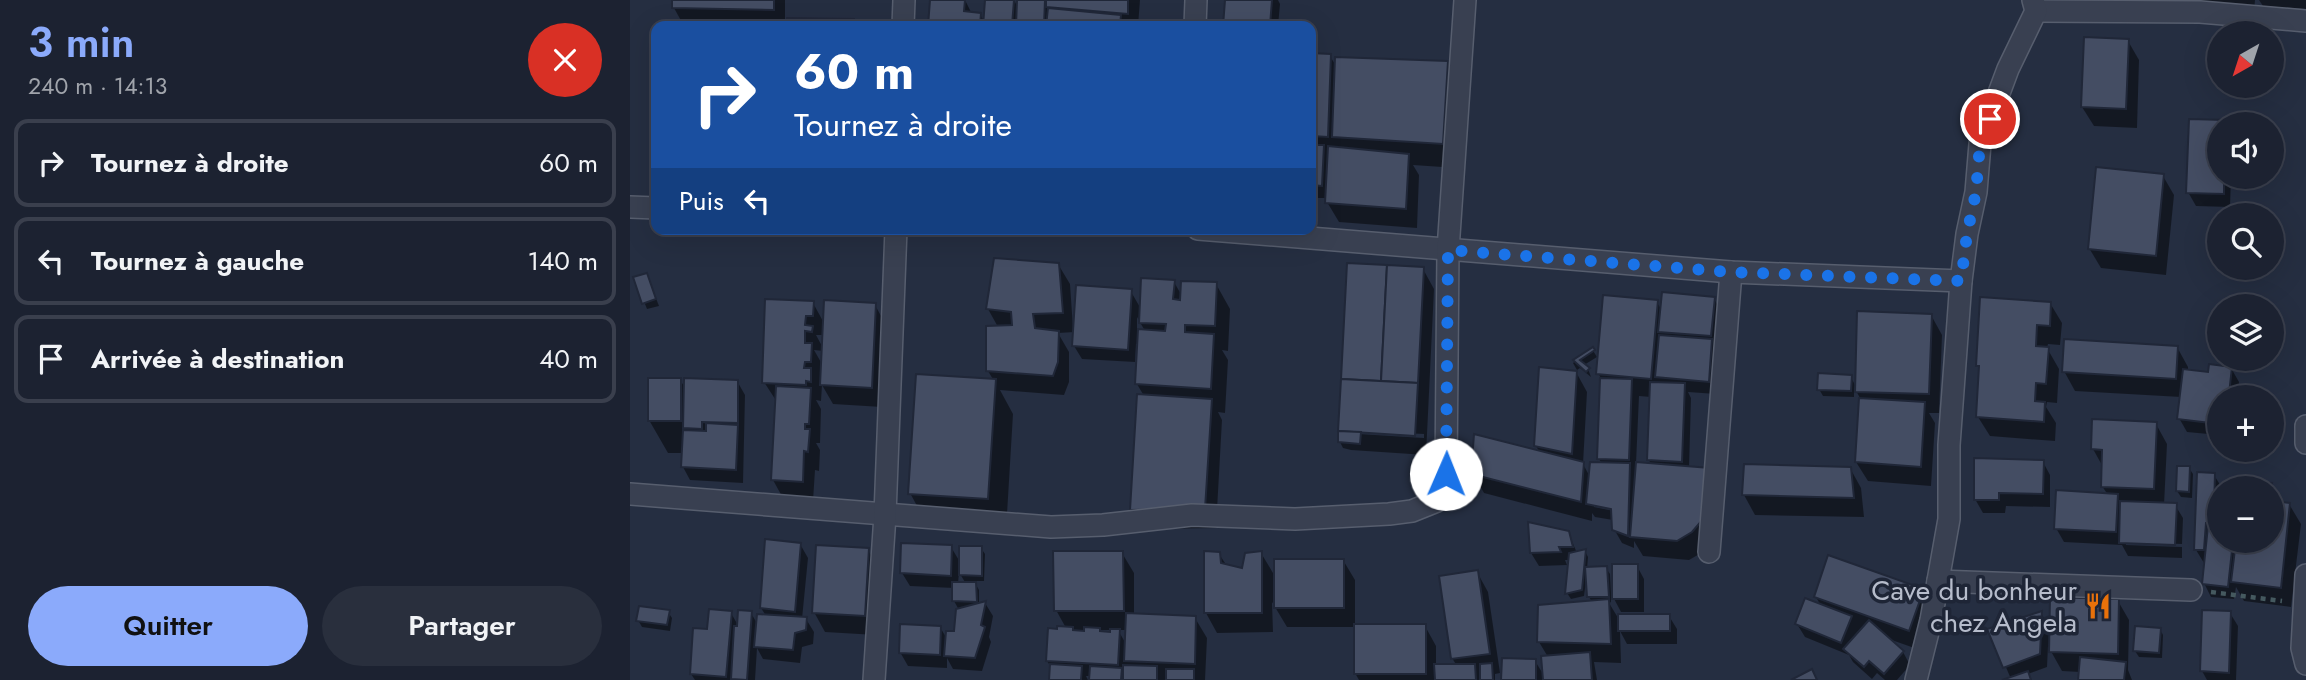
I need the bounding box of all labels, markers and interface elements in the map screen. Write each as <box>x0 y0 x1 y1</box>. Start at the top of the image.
text: 3 min <box>28 12 134 73</box>
north arrow <box>2207 21 2284 98</box>
map controls <box>2207 21 2284 553</box>
button: close <box>528 23 602 97</box>
text: 60 m <box>794 37 914 107</box>
icon: right <box>679 49 770 140</box>
text: 240 m · 14:13 <box>28 69 167 103</box>
pin <box>1960 89 2020 149</box>
icon: arrive <box>1971 100 2009 138</box>
text: Tournez à droite <box>794 102 1012 148</box>
button: sound <box>2207 112 2284 189</box>
icon: right <box>32 144 70 182</box>
text: Tournez à droite <box>91 144 289 182</box>
text: 60 m <box>539 144 598 182</box>
text: Puis <box>679 182 724 220</box>
icon: left <box>738 182 776 220</box>
button: search <box>2207 203 2284 280</box>
icon: left <box>32 242 70 280</box>
text: Tournez à gauche <box>91 242 304 280</box>
text: 140 m <box>527 242 598 280</box>
button: layers <box>2207 294 2284 371</box>
icon: arrive <box>32 340 70 378</box>
text: Arrivée à destination <box>91 340 344 378</box>
text: 40 m <box>539 340 598 378</box>
button: + <box>2207 385 2284 462</box>
position arrow <box>1409 437 1483 511</box>
button: − <box>2207 476 2284 553</box>
place label: Cave du bonheur chez Angela <box>1871 570 2077 643</box>
button: Quitter <box>28 586 308 666</box>
button: Partager <box>322 586 602 666</box>
restaurant icon: Cave du bonheur chez Angela <box>2083 591 2113 621</box>

